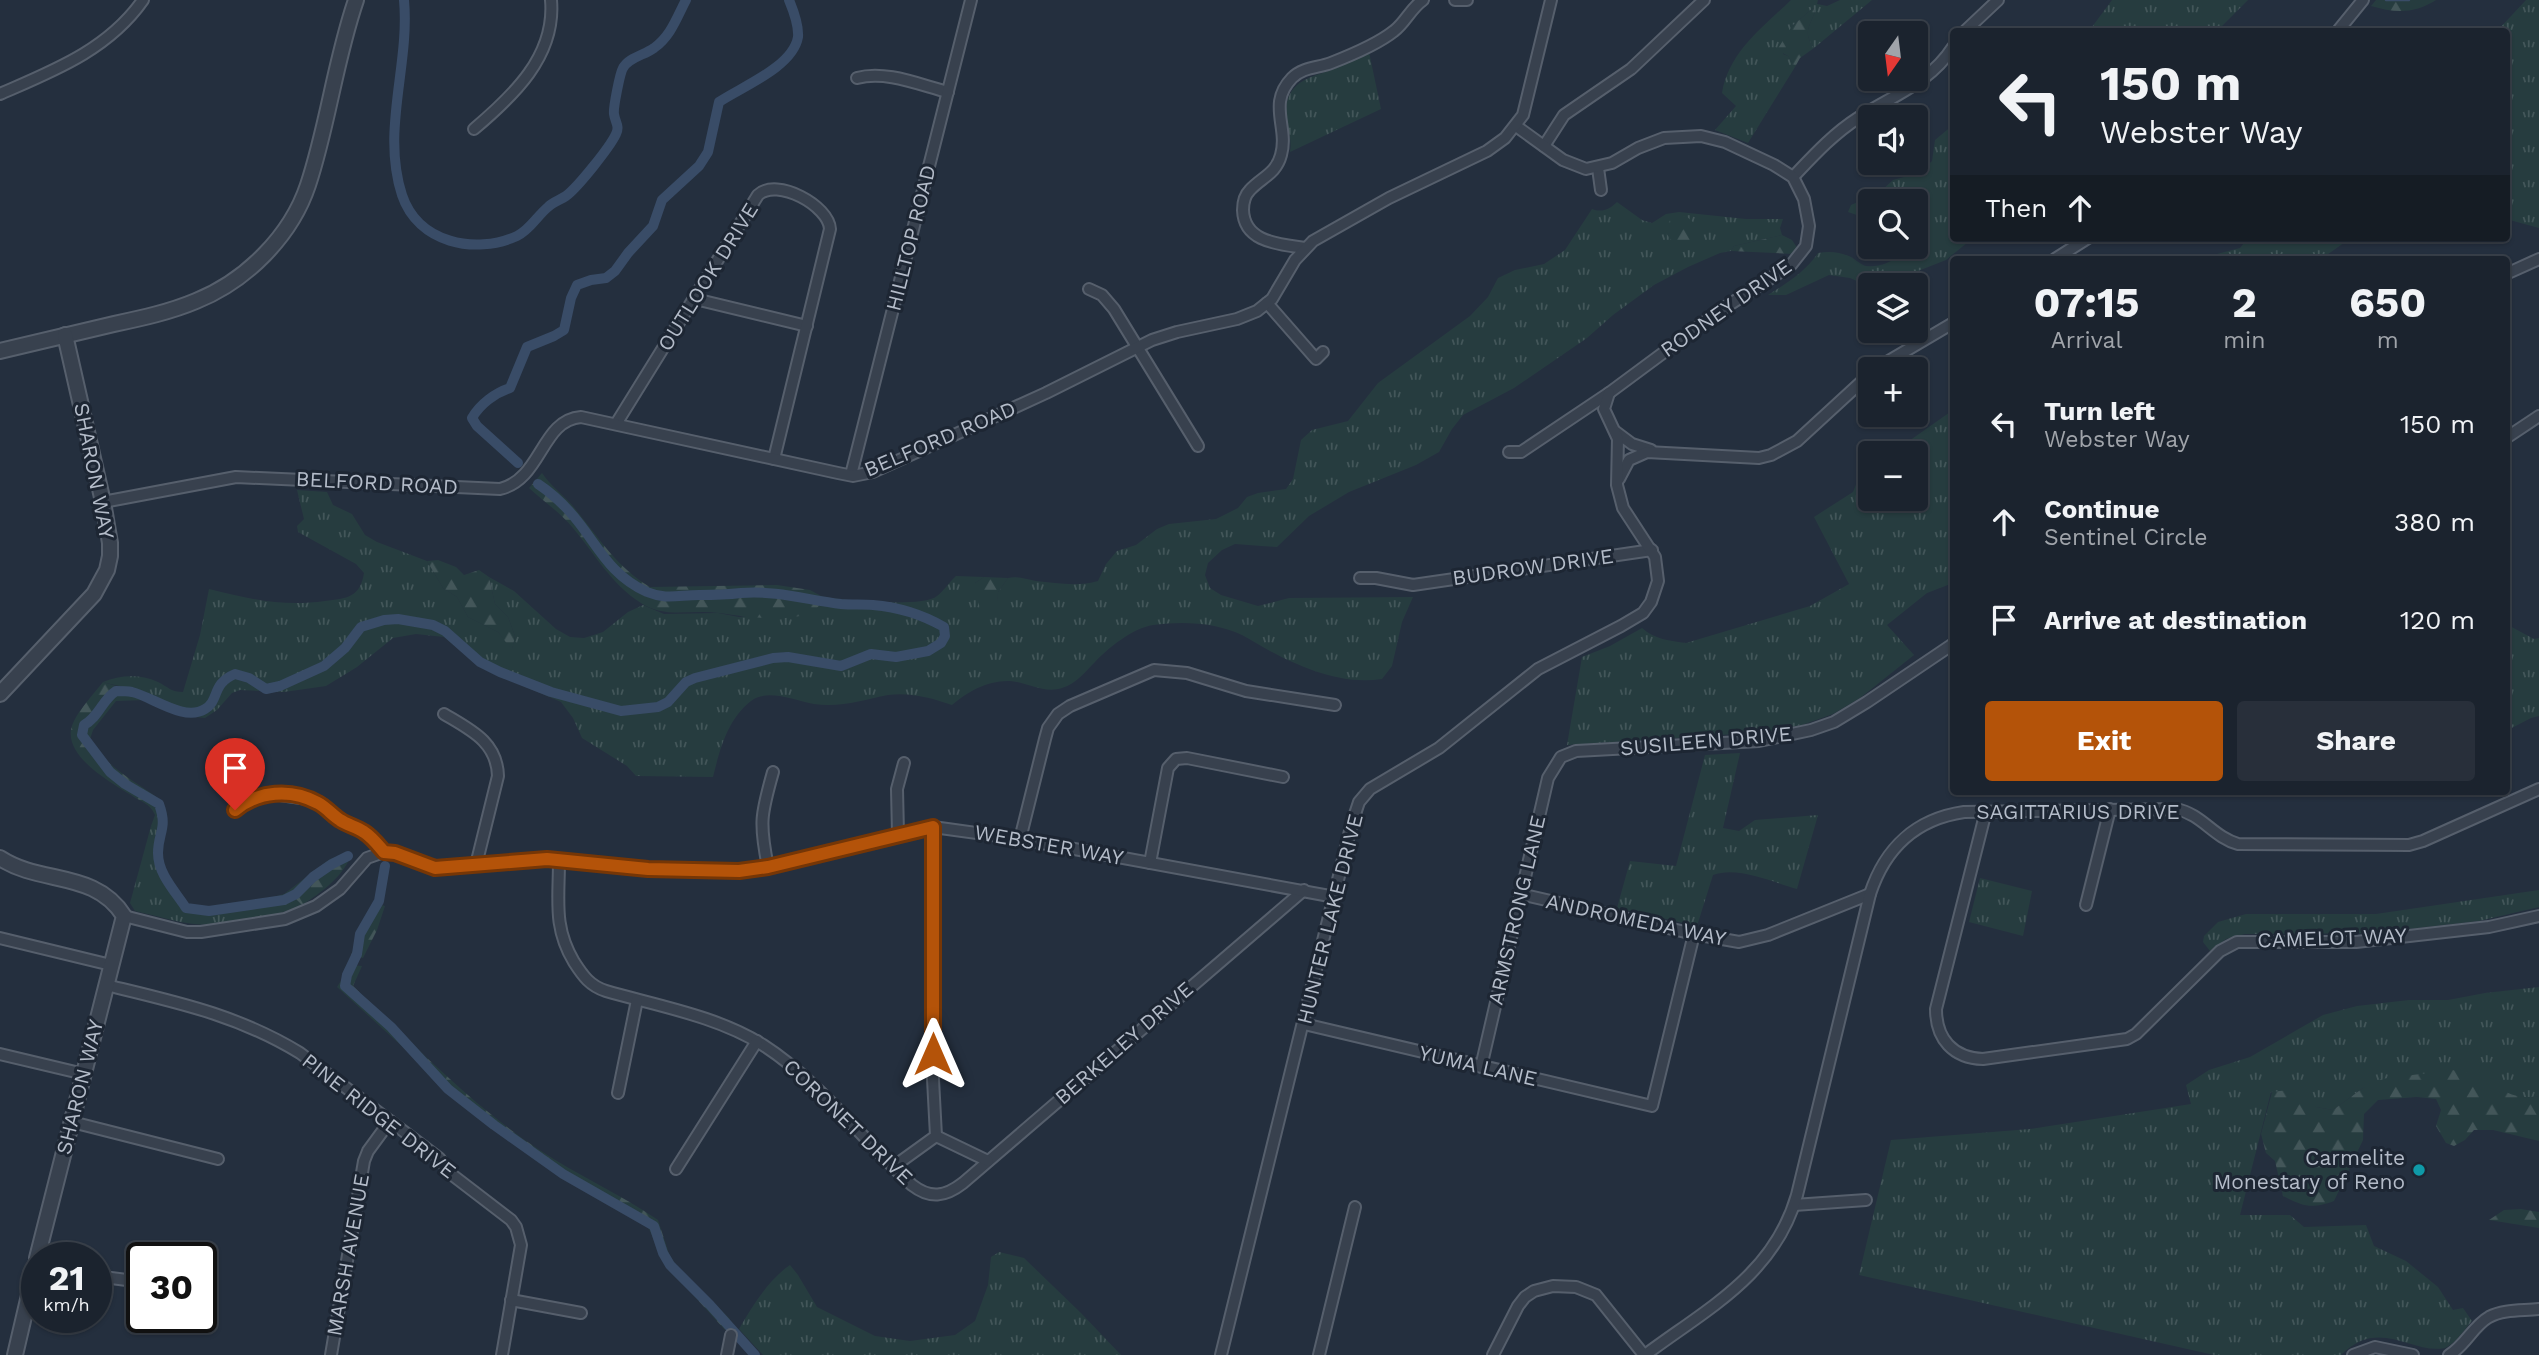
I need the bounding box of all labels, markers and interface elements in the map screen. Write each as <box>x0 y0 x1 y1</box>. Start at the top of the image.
north arrow <box>1858 21 1928 91</box>
map controls <box>1858 21 1928 511</box>
text: 150 m <box>2100 54 2241 112</box>
icon: left <box>1985 56 2076 147</box>
button: sound <box>1858 105 1928 175</box>
text: Webster Way <box>2100 113 2303 151</box>
street label: HILLTOP ROAD <box>880 162 941 313</box>
button: search <box>1858 189 1928 259</box>
icon: ahead <box>2061 189 2099 227</box>
text: Then <box>1985 193 2047 223</box>
street label: OUTLOOK DRIVE <box>652 198 763 355</box>
street label: RODNEY DRIVE <box>1655 253 1796 362</box>
button: layers <box>1858 273 1928 343</box>
text: 07:15 <box>2034 278 2140 327</box>
text: 2 <box>2232 278 2257 327</box>
text: 650 <box>2349 278 2426 327</box>
text: Arrival <box>2051 327 2122 354</box>
text: min <box>2223 327 2265 354</box>
text: m <box>2377 327 2399 354</box>
button: + <box>1858 357 1928 427</box>
street label: BELFORD ROAD <box>860 395 1019 482</box>
text: Turn left <box>2044 396 2155 426</box>
street label: SHARON WAY <box>69 401 120 541</box>
icon: left <box>1985 405 2023 443</box>
text: 150 m <box>2400 409 2475 439</box>
text: Webster Way <box>2044 426 2190 453</box>
button: − <box>1858 441 1928 511</box>
street label: BELFORD ROAD <box>295 466 459 499</box>
text: Continue <box>2044 494 2160 524</box>
icon: ahead <box>1985 503 2023 541</box>
text: 380 m <box>2394 507 2475 537</box>
text: Sentinel Circle <box>2044 524 2208 551</box>
street label: BUDROW DRIVE <box>1451 543 1615 590</box>
icon: arrive <box>1985 601 2023 639</box>
text: Arrive at destination <box>2044 605 2307 635</box>
text: 120 m <box>2400 605 2475 635</box>
button: Exit <box>1985 701 2223 781</box>
button: Share <box>2237 701 2475 781</box>
street label: SUSILEEN DRIVE <box>1619 721 1793 760</box>
pin <box>205 738 265 810</box>
icon: arrive <box>216 749 254 787</box>
street label: SAGITTARIUS DRIVE <box>1976 799 2180 824</box>
street label: HUNTER LAKE DRIVE <box>1291 811 1368 1027</box>
street label: ARMSTRONG LANE <box>1483 813 1550 1007</box>
street label: WEBSTER WAY <box>973 819 1125 870</box>
street label: ANDROMEDA WAY <box>1544 888 1728 951</box>
street label: CAMELOT WAY <box>2257 922 2407 953</box>
street label: BERKELEY DRIVE <box>1049 976 1198 1109</box>
street label: SHARON WAY <box>51 1017 108 1157</box>
position arrow <box>896 1017 970 1091</box>
street label: YUMA LANE <box>1417 1040 1540 1091</box>
street label: PINE RIDGE DRIVE <box>297 1048 461 1183</box>
street label: CORONET DRIVE <box>778 1054 918 1190</box>
place label: Carmelite Monestary of Reno <box>2213 1145 2405 1194</box>
marker: Carmelite Monestary of Reno <box>2411 1162 2427 1178</box>
street label: MARSH AVENUE <box>321 1172 374 1338</box>
speed limit sign: 30 <box>126 1242 217 1333</box>
text: 21 <box>49 1257 84 1299</box>
text: km/h <box>43 1294 90 1315</box>

